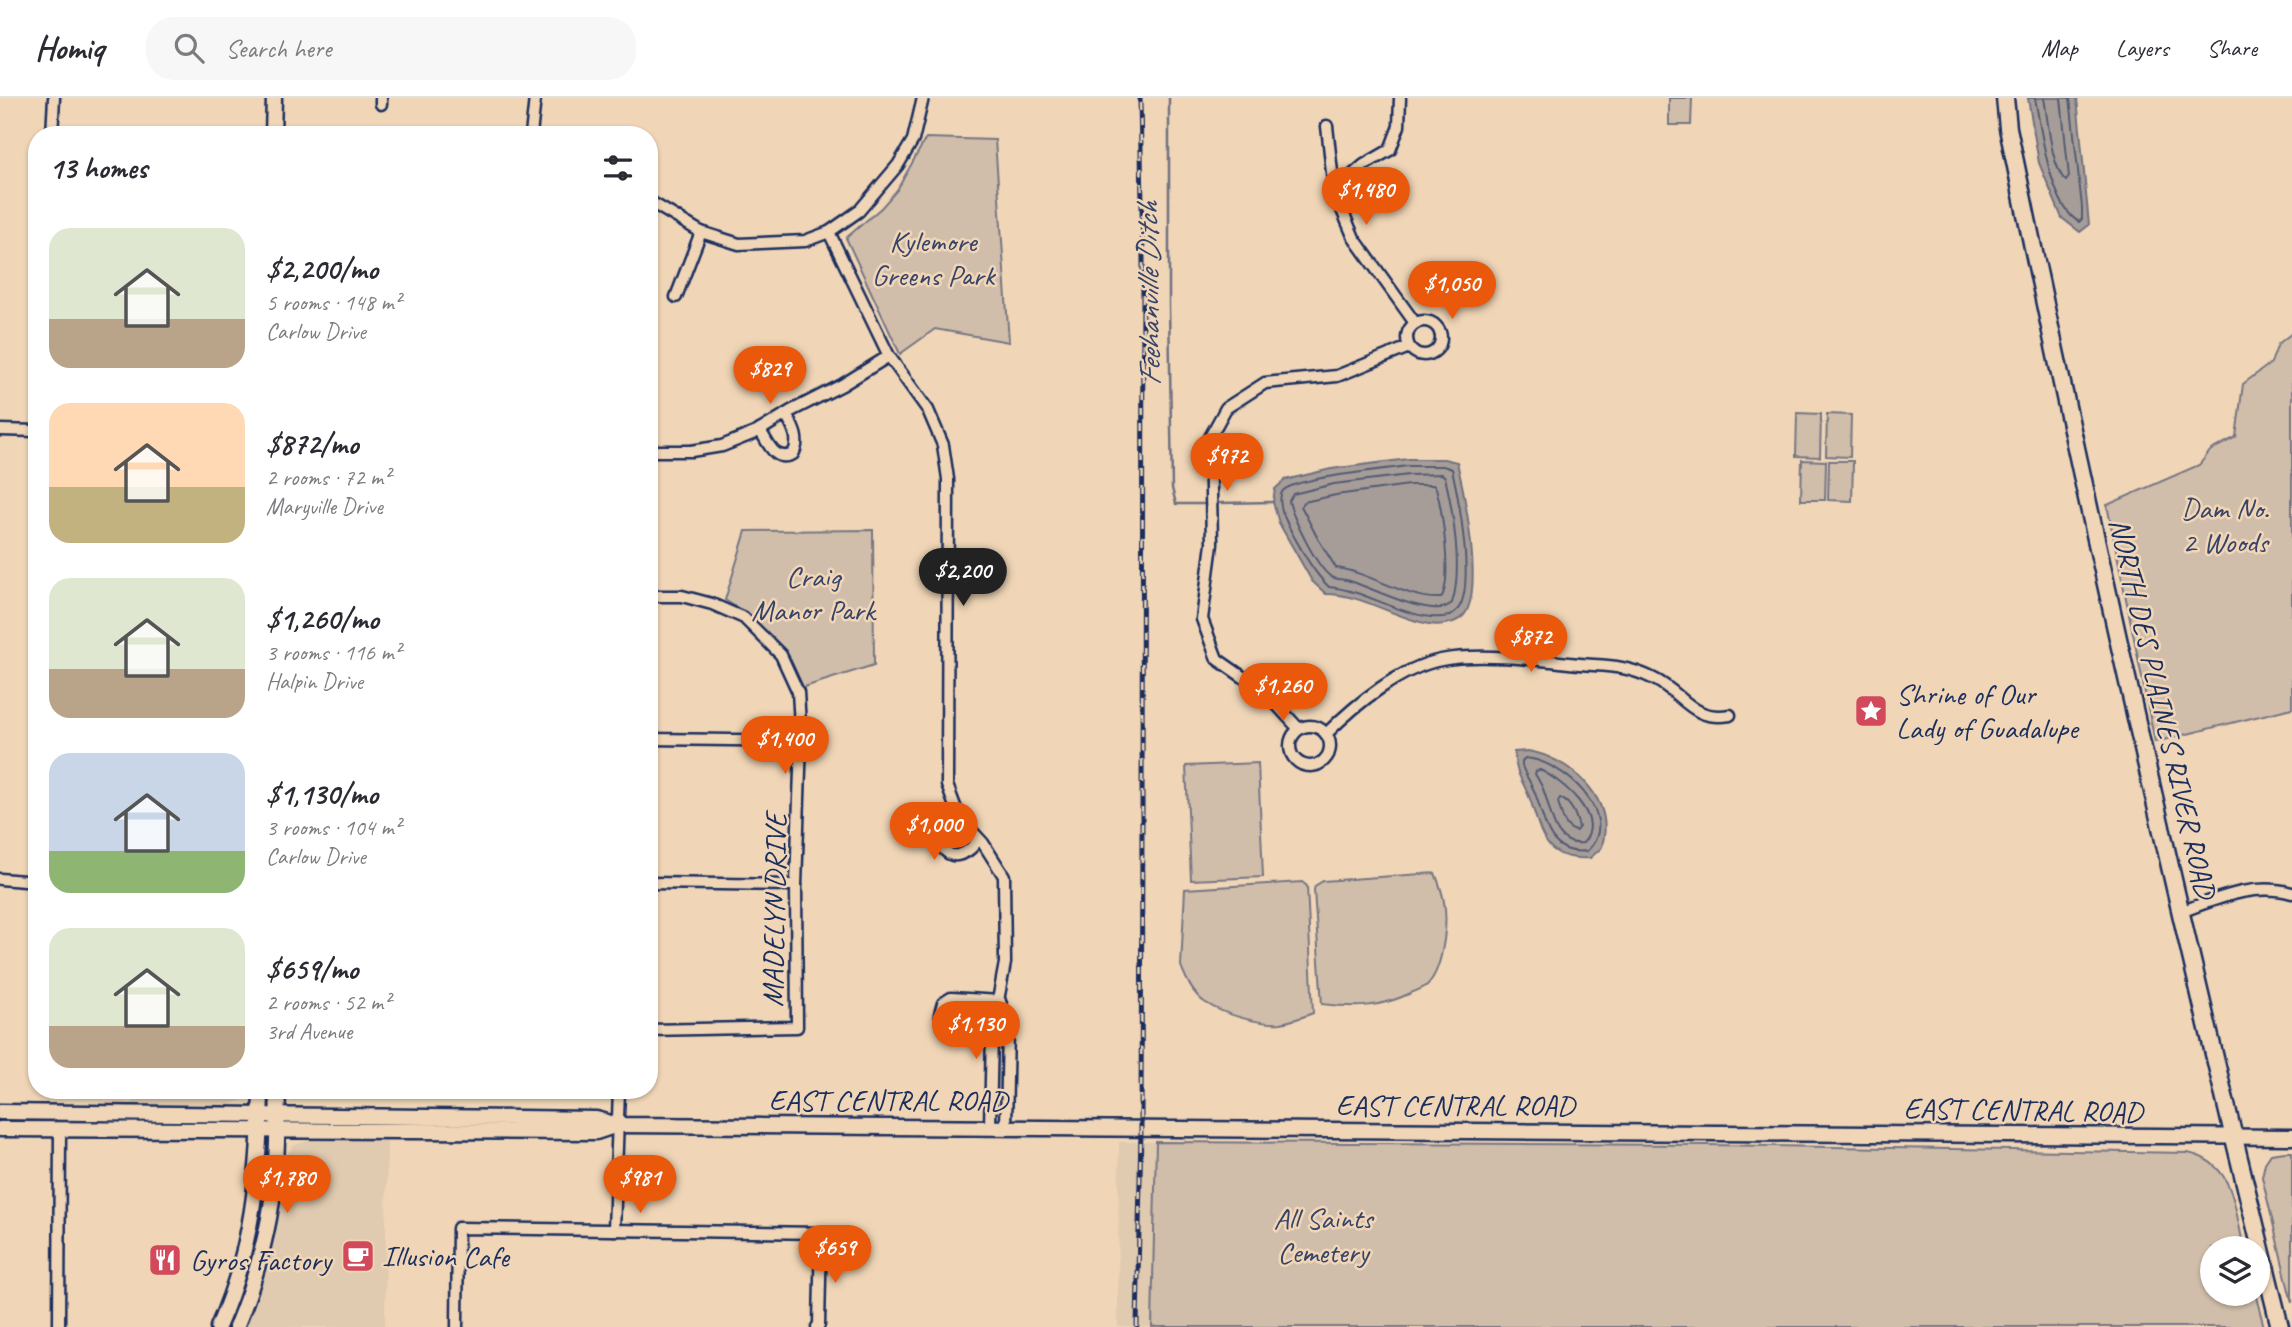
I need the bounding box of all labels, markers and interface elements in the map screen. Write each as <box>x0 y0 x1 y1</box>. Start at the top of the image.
search box <box>146 17 636 80</box>
text: Homiq <box>35 27 104 69</box>
icon: search <box>170 29 208 67</box>
text: Search here <box>226 32 331 65</box>
text: Map <box>2041 33 2078 63</box>
text: Layers <box>2116 33 2169 63</box>
text: Share <box>2207 33 2257 63</box>
text: 13 homes <box>49 149 147 187</box>
icon: filters <box>599 149 637 187</box>
pin: $1,480 <box>1309 167 1423 227</box>
text: $1,480 <box>1338 175 1394 204</box>
water label: Feehanville Ditch <box>1126 199 1171 386</box>
park label: Kylemore Greens Park <box>872 222 996 294</box>
text: $2,200/mo <box>266 250 378 288</box>
icon: home <box>105 256 189 340</box>
pin: $1,050 <box>1395 262 1509 321</box>
text: $1,050 <box>1424 269 1480 298</box>
text: 5 rooms · 148 m² <box>266 288 401 317</box>
text: Carlow Drive <box>266 317 366 346</box>
pin: $829 <box>729 346 811 406</box>
text: $829 <box>749 354 791 383</box>
text: $872/mo <box>266 425 358 463</box>
icon: home <box>105 431 189 515</box>
pin: $972 <box>1186 434 1268 493</box>
text: $972 <box>1206 441 1248 470</box>
text: 2 rooms · 72 m² <box>266 463 390 492</box>
park label: Dam No. 2 Woods <box>2181 489 2271 561</box>
text: Maryville Drive <box>266 492 383 521</box>
street label: NORTH DES PLAINES RIVER ROAD <box>2101 514 2226 904</box>
pin: $2,200 <box>906 548 1020 608</box>
text: $2,200 <box>935 556 991 585</box>
park label: Craig Manor Park <box>751 557 877 629</box>
text: $1,260/mo <box>266 600 379 638</box>
icon: home <box>105 606 189 690</box>
pin: $872 <box>1490 614 1572 674</box>
text: $872 <box>1510 622 1552 651</box>
text: 3 rooms · 116 m² <box>266 638 401 667</box>
pin: $1,260 <box>1226 664 1340 723</box>
text: Halpin Drive <box>266 667 363 696</box>
text: $1,260 <box>1255 671 1311 700</box>
place label: Shrine of Our Lady of Guadalupe <box>1896 675 2080 747</box>
place icon: Shrine of Our Lady of Guadalupe <box>1852 692 1890 730</box>
pin: $1,400 <box>728 716 842 776</box>
text: $1,400 <box>757 724 813 753</box>
text: $1,130/mo <box>266 775 378 813</box>
icon: home <box>105 781 189 865</box>
pin: $1,000 <box>877 802 991 862</box>
street label: MADELYN DRIVE <box>753 809 795 1007</box>
text: $1,000 <box>906 810 962 839</box>
text: 3 rooms · 104 m² <box>266 813 401 842</box>
text: Carlow Drive <box>266 842 366 871</box>
text: $659/mo <box>266 950 358 988</box>
icon: home <box>105 956 189 1040</box>
text: 2 rooms · 52 m² <box>266 988 390 1017</box>
pin: $1,130 <box>919 1002 1033 1061</box>
text: $1,130 <box>948 1009 1004 1038</box>
text: 3rd Avenue <box>266 1017 352 1046</box>
street label: EAST CENTRAL ROAD <box>769 1081 1010 1119</box>
street label: EAST CENTRAL ROAD <box>1336 1086 1577 1124</box>
street label: EAST CENTRAL ROAD <box>1903 1089 2145 1131</box>
pin: $1,780 <box>230 1156 344 1215</box>
pin: $981 <box>599 1156 681 1215</box>
text: $1,780 <box>259 1163 315 1192</box>
text: $981 <box>619 1163 661 1192</box>
park label: All Saints Cemetery <box>1273 1199 1375 1271</box>
pin: $659 <box>794 1226 876 1285</box>
text: $659 <box>814 1233 856 1262</box>
map controls <box>2200 1236 2270 1306</box>
button: layers <box>2200 1236 2270 1306</box>
cafe icon: Illusion Cafe <box>339 1237 377 1275</box>
place label: Illusion Cafe <box>382 1237 511 1275</box>
restaurant icon: Gyros Factory <box>146 1241 184 1279</box>
place label: Gyros Factory <box>190 1241 334 1279</box>

